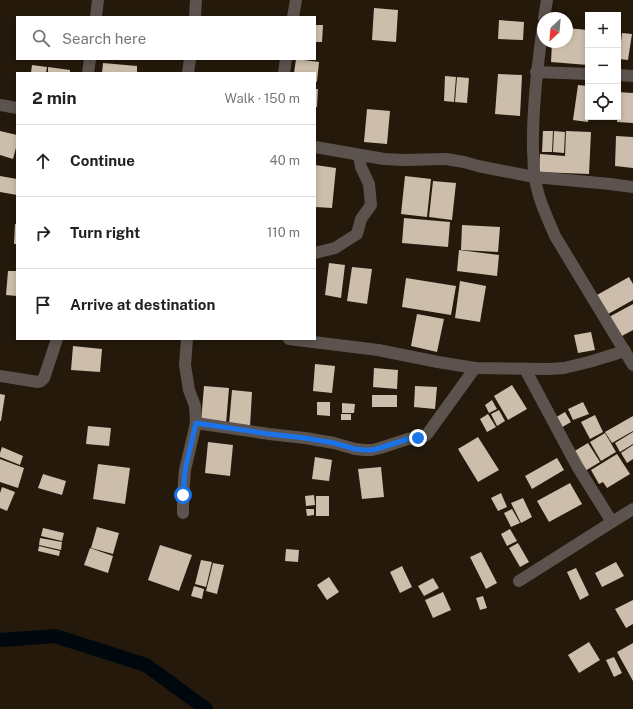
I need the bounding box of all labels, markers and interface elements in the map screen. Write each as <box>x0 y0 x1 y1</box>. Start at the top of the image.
north arrow <box>537 12 573 48</box>
map controls <box>585 12 621 120</box>
button: + <box>585 12 621 48</box>
search box <box>16 16 316 60</box>
icon: search <box>30 27 52 49</box>
text: Search here <box>62 30 146 47</box>
button: − <box>585 48 621 84</box>
button: locate <box>585 84 621 120</box>
text: 2 min <box>32 88 77 108</box>
text: Walk · 150 m <box>225 91 300 106</box>
icon: ahead <box>32 150 54 172</box>
text: Continue <box>70 152 135 169</box>
text: 40 m <box>269 153 300 168</box>
icon: right <box>32 222 54 244</box>
text: Turn right <box>70 224 140 241</box>
text: 110 m <box>267 225 300 240</box>
icon: arrive <box>32 294 54 316</box>
text: Arrive at destination <box>70 296 215 313</box>
route end <box>409 429 427 447</box>
route start <box>174 486 192 504</box>

